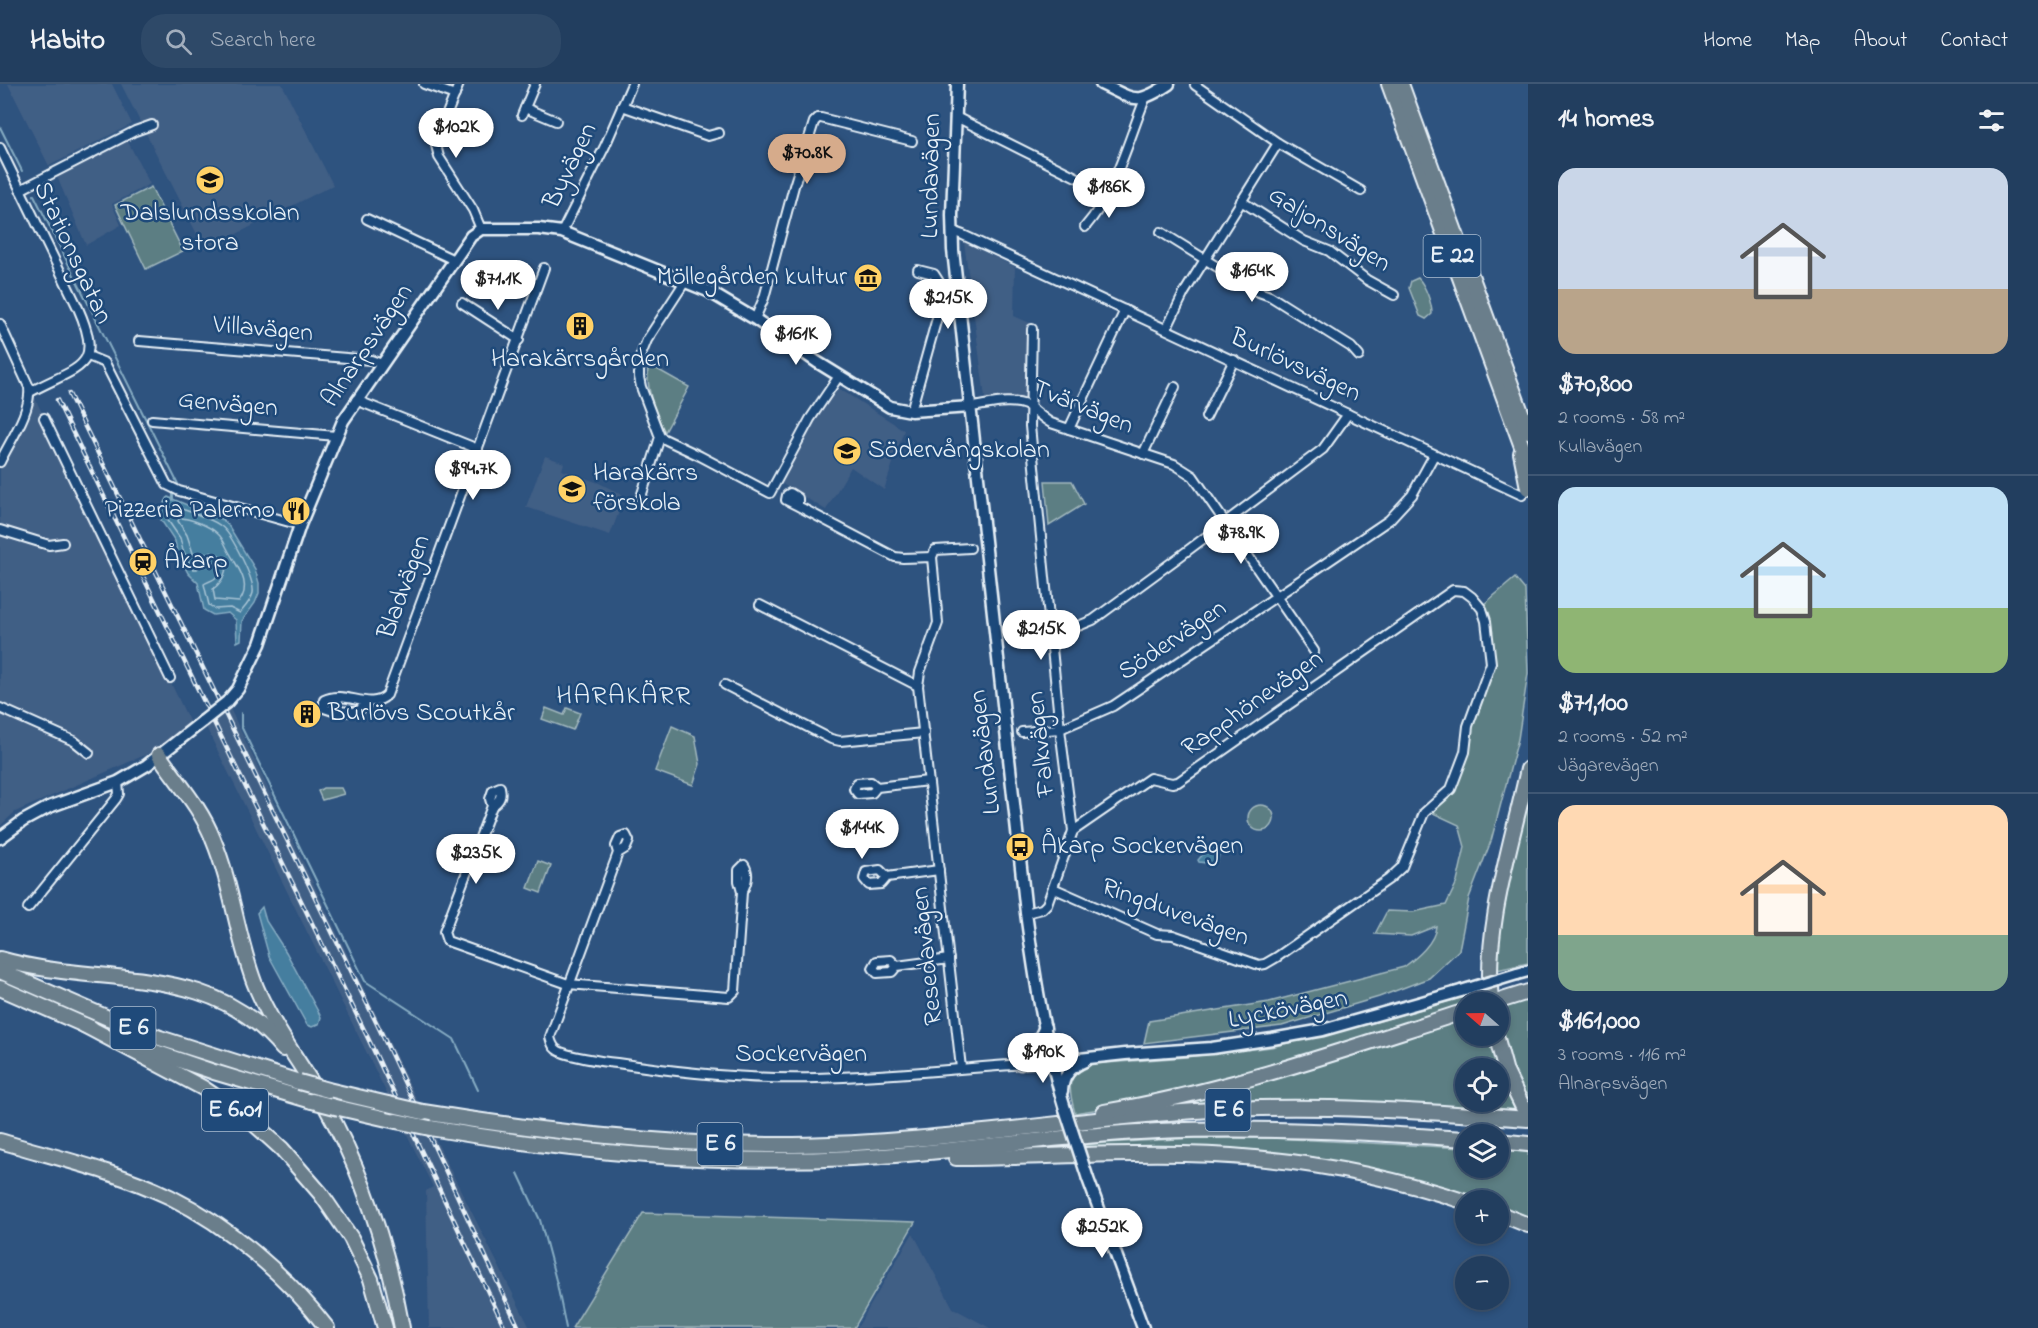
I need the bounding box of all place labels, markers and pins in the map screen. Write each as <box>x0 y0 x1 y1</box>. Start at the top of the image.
pin: $102K <box>414 108 498 159</box>
pin: $70.8K <box>758 134 856 185</box>
school or university icon: Dalslundsskolan stora <box>194 164 226 196</box>
pin: $186K <box>1067 168 1151 219</box>
place label: Dalslundsskolan stora <box>119 195 300 263</box>
pin: $164K <box>1210 252 1294 303</box>
place label: Möllegården kultur <box>657 259 848 297</box>
pin: $71.1K <box>449 260 547 311</box>
museum icon: Möllegården kultur <box>852 262 884 294</box>
pin: $215K <box>906 279 990 330</box>
building icon: Harakärrsgården <box>564 310 596 342</box>
pin: $161K <box>754 315 838 366</box>
place label: Harakärrsgården <box>491 341 669 379</box>
place label: Södervångskolan <box>868 432 1050 470</box>
school or university icon: Södervångskolan <box>831 435 863 467</box>
pin: $94.7K <box>424 450 522 501</box>
place label: Harakärrs förskola <box>593 455 698 523</box>
school or university icon: Harakärrs förskola <box>556 473 588 505</box>
place label: Pizzeria Palermo <box>105 492 275 530</box>
restaurant icon: Pizzeria Palermo <box>280 495 312 527</box>
pin: $78.9K <box>1192 514 1290 565</box>
place label: Åkarp <box>164 543 228 581</box>
station icon: Åkarp <box>127 546 159 578</box>
pin: $215K <box>999 610 1083 661</box>
place label: Burlövs Scoutkår <box>327 695 516 733</box>
building icon: Burlövs Scoutkår <box>291 698 323 730</box>
pin: $144K <box>820 809 904 860</box>
place label: Åkarp Sockervägen <box>1041 828 1243 866</box>
bus stop icon: Åkarp Sockervägen <box>1004 831 1036 863</box>
pin: $235K <box>434 834 518 885</box>
pin: $190K <box>1001 1033 1085 1084</box>
pin: $252K <box>1060 1208 1144 1259</box>

